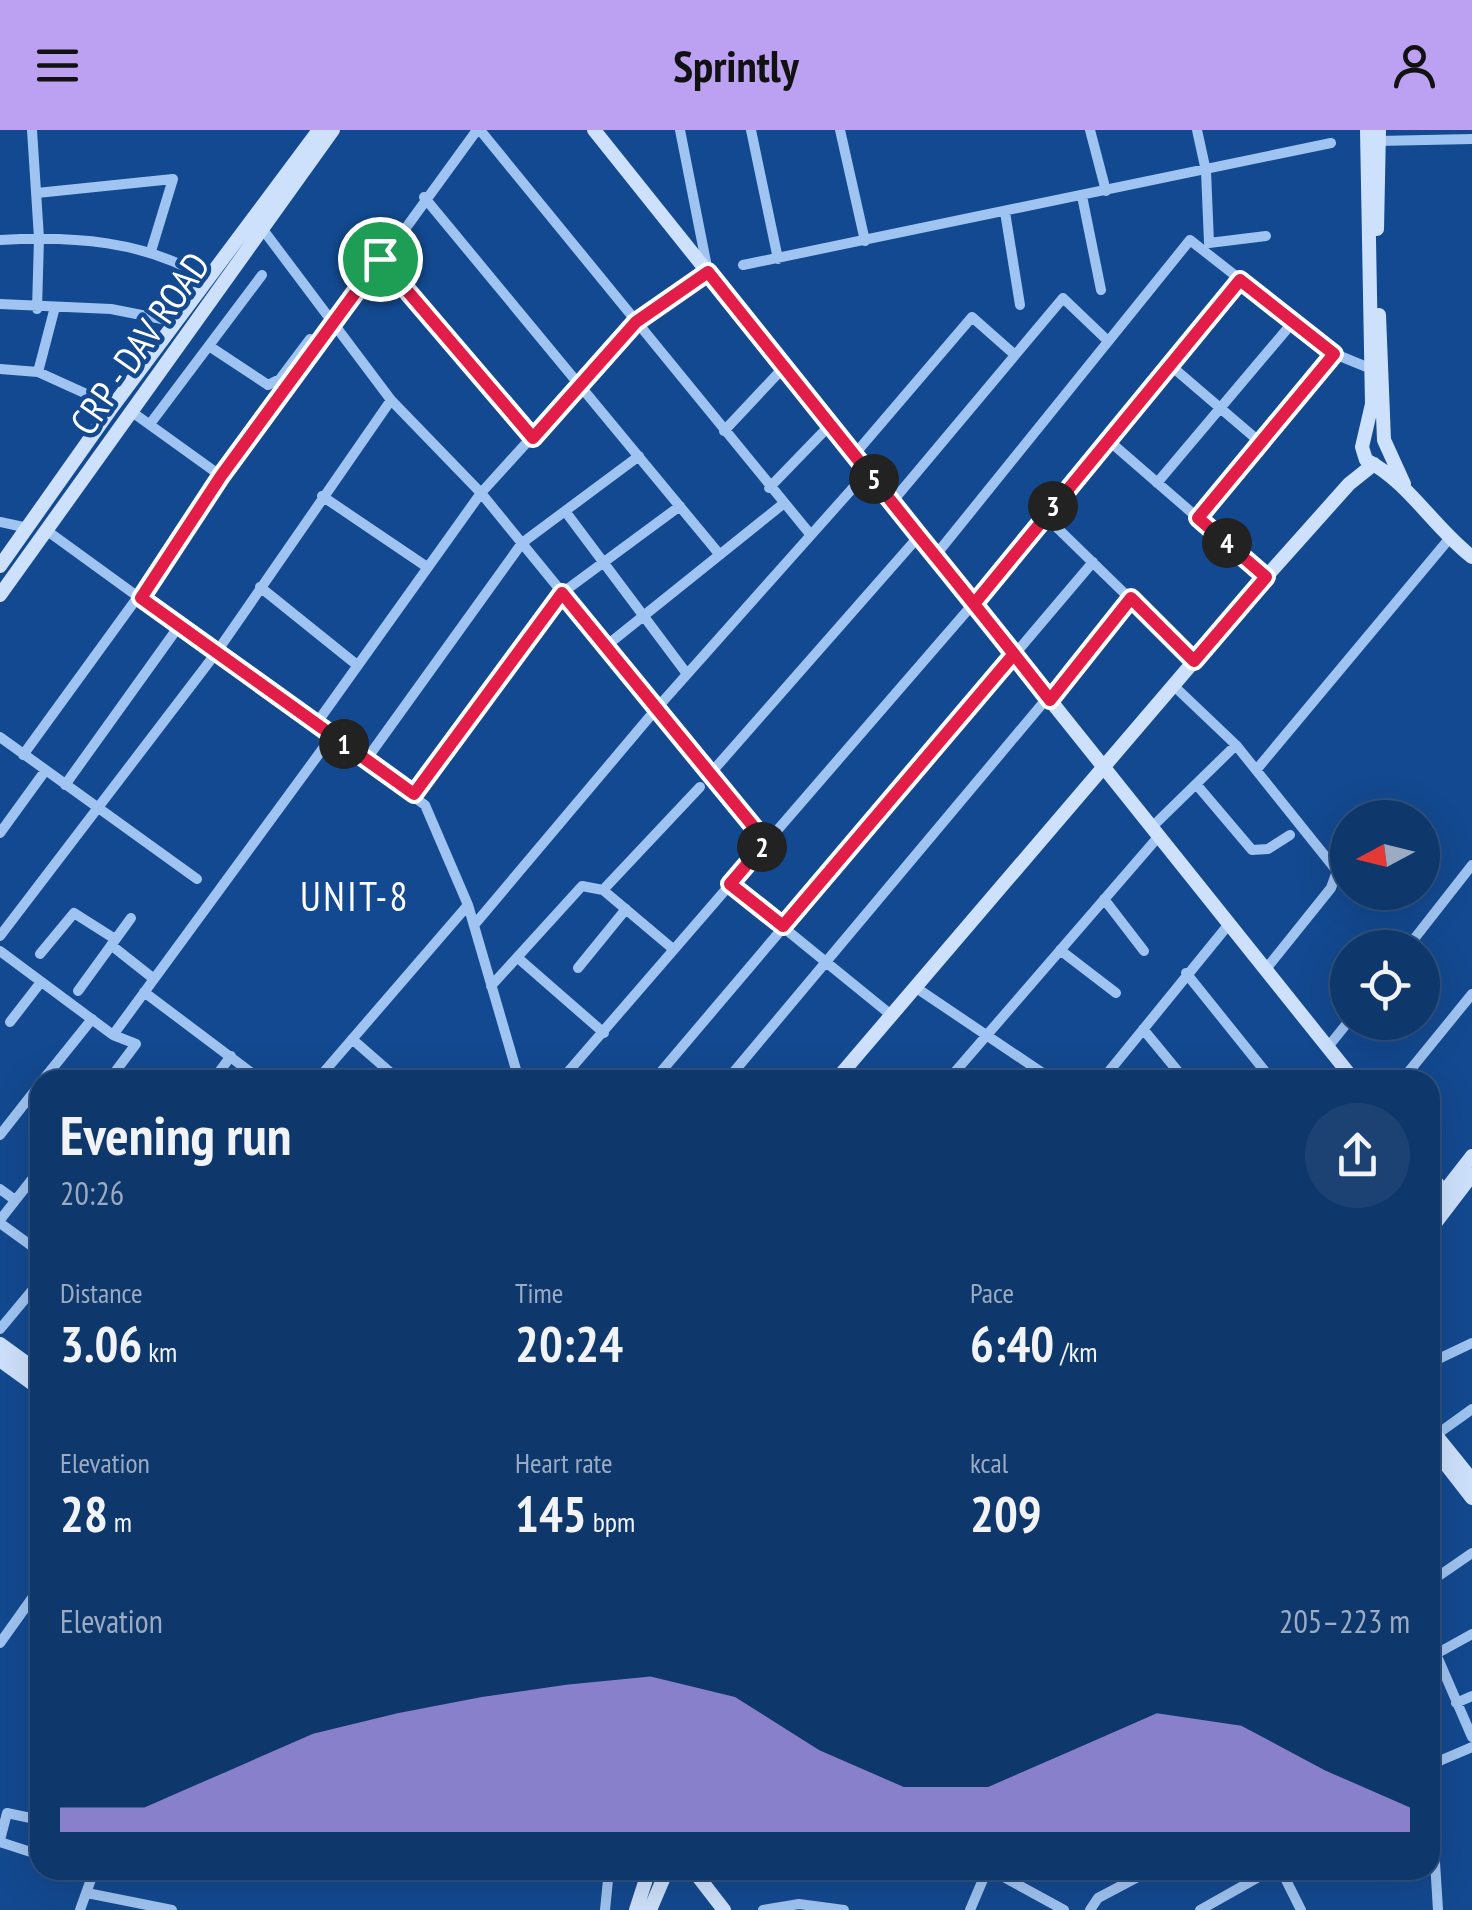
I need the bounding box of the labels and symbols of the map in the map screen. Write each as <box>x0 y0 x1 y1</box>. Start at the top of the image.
pin <box>338 217 423 302</box>
street label: CRP - DAV ROAD <box>58 242 220 444</box>
pin: 5 <box>849 454 899 504</box>
pin: 3 <box>1028 481 1078 531</box>
pin: 4 <box>1202 518 1252 568</box>
pin: 1 <box>319 719 369 769</box>
north arrow <box>1330 800 1440 910</box>
pin: 2 <box>737 822 787 872</box>
district label: UNIT-8 <box>300 870 410 922</box>

